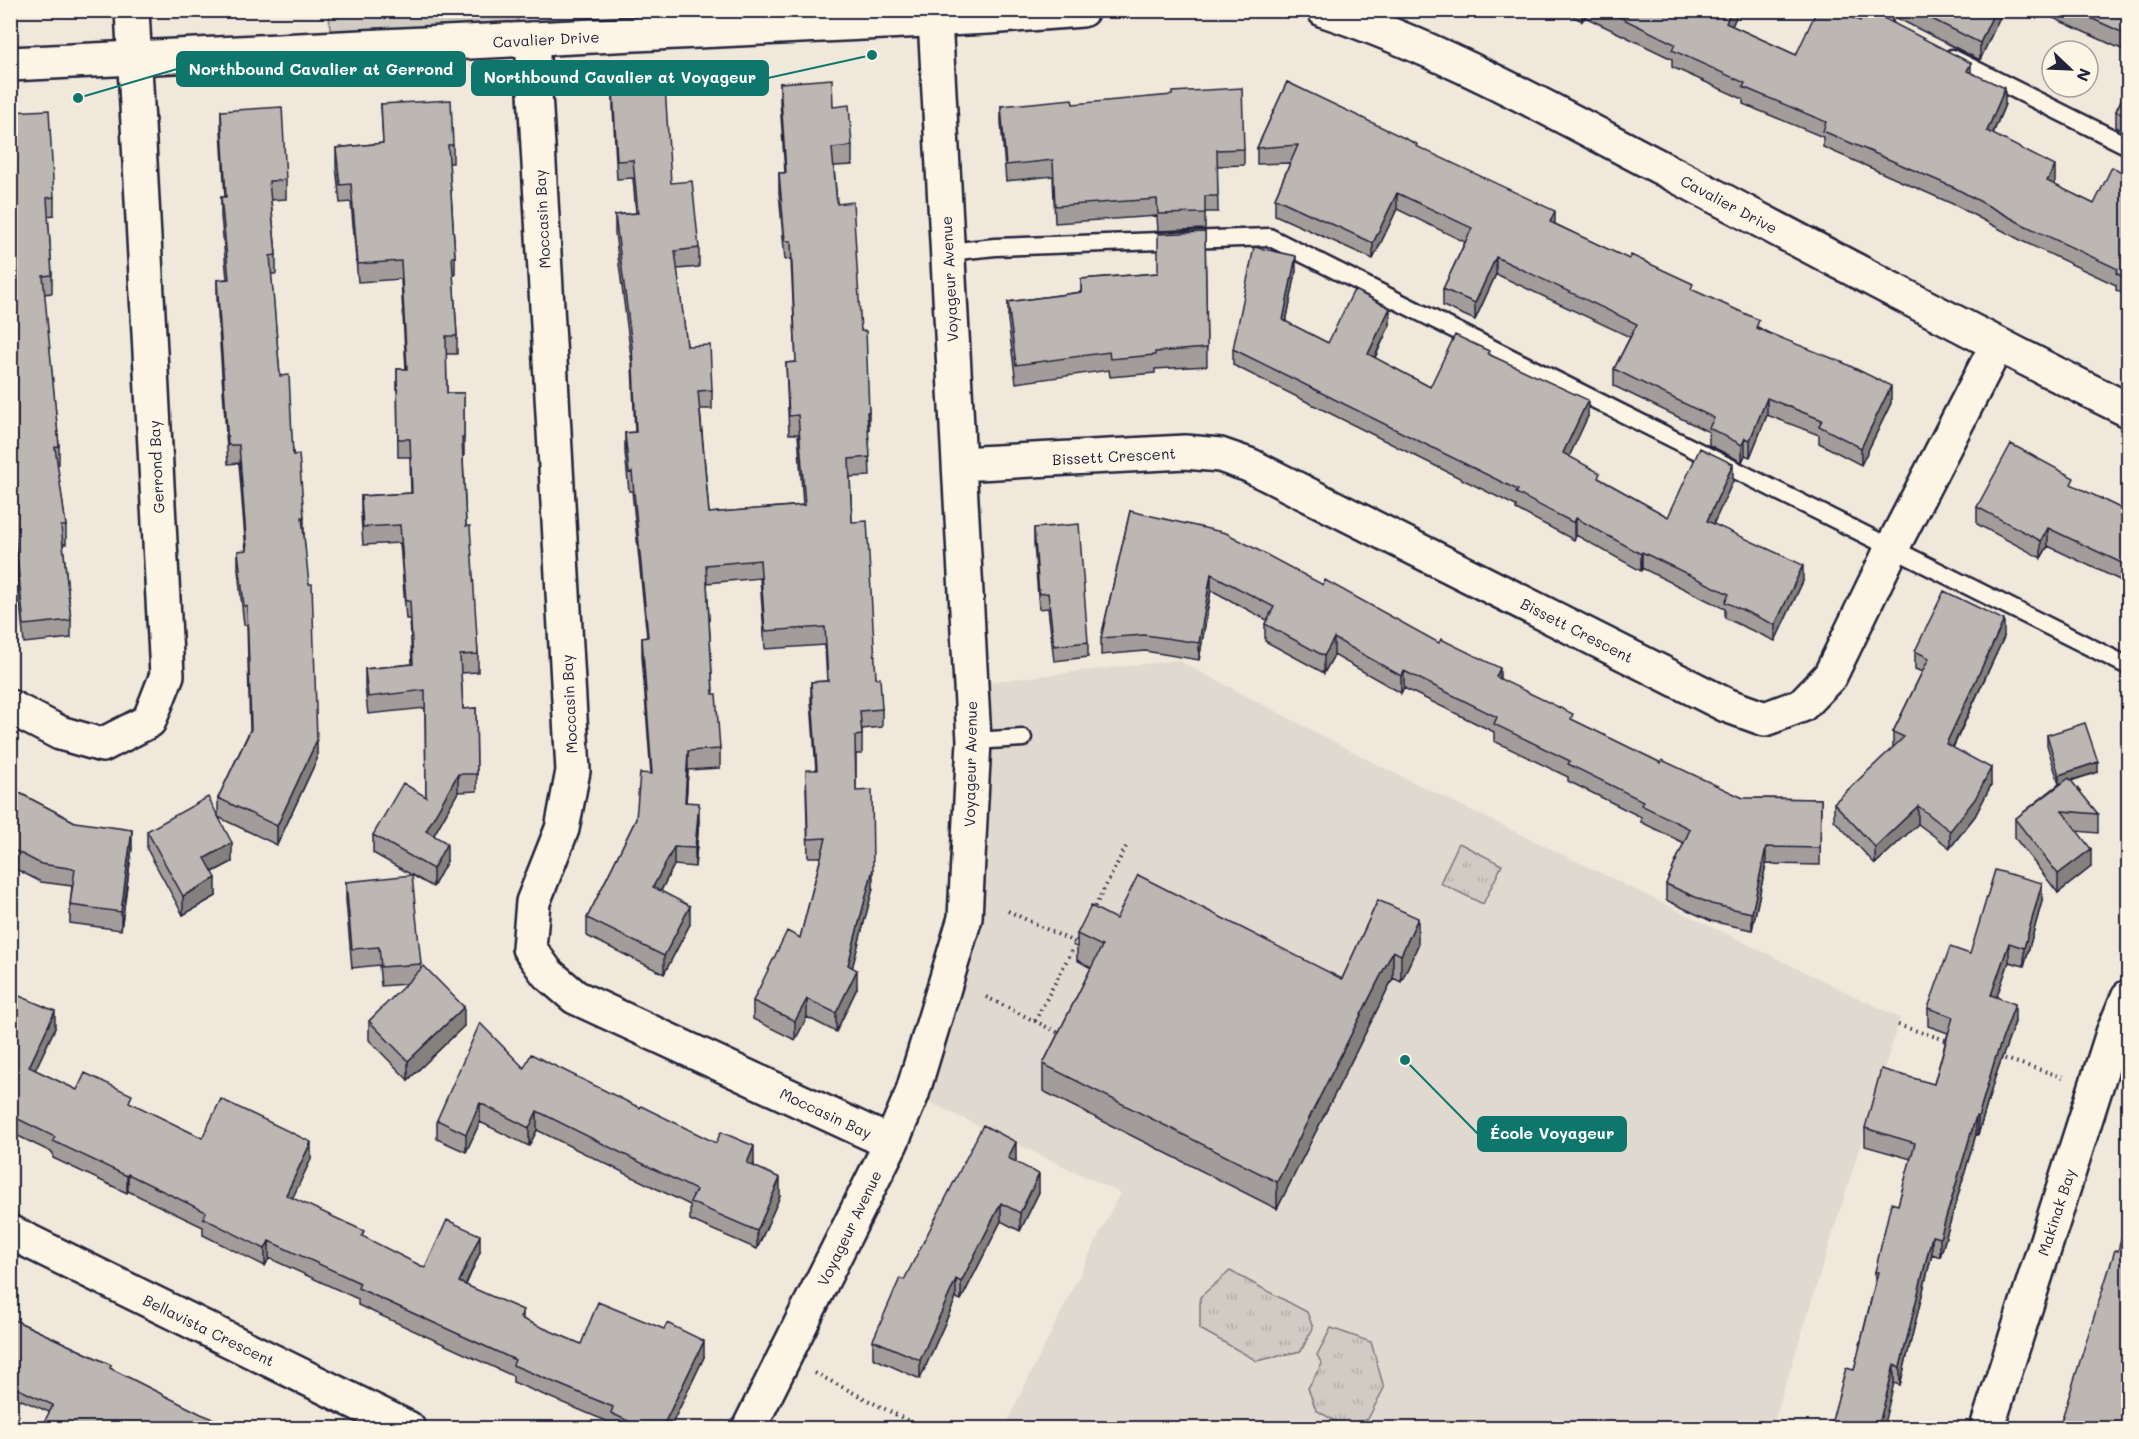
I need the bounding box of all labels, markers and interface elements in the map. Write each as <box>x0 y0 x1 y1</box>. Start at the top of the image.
street label: Cavalier Drive <box>492 26 600 52</box>
north arrow <box>2040 39 2100 99</box>
callout: Northbound Cavalier at Gerrond <box>177 52 465 86</box>
text: Northbound Cavalier at Gerrond <box>189 58 453 79</box>
callout: Northbound Cavalier at Voyageur <box>472 61 768 95</box>
text: N <box>2072 65 2096 85</box>
text: Northbound Cavalier at Voyageur <box>484 66 756 87</box>
street label: Moccasin Bay <box>529 169 555 269</box>
street label: Cavalier Drive <box>1677 170 1781 238</box>
street label: Voyageur Avenue <box>936 215 962 343</box>
street label: Gerrond Bay <box>144 420 168 514</box>
street label: Bissett Crescent <box>1052 443 1176 469</box>
street label: Bissett Crescent <box>1517 593 1637 667</box>
street label: Moccasin Bay <box>556 654 582 754</box>
street label: Voyageur Avenue <box>959 701 981 827</box>
street label: Moccasin Bay <box>777 1083 875 1143</box>
callout: École Voyageur <box>1478 1117 1626 1151</box>
text: École Voyageur <box>1490 1122 1614 1143</box>
street label: Makinak Bay <box>2032 1166 2080 1258</box>
street label: Voyageur Avenue <box>812 1167 886 1289</box>
street label: Bellavista Crescent <box>140 1289 278 1371</box>

